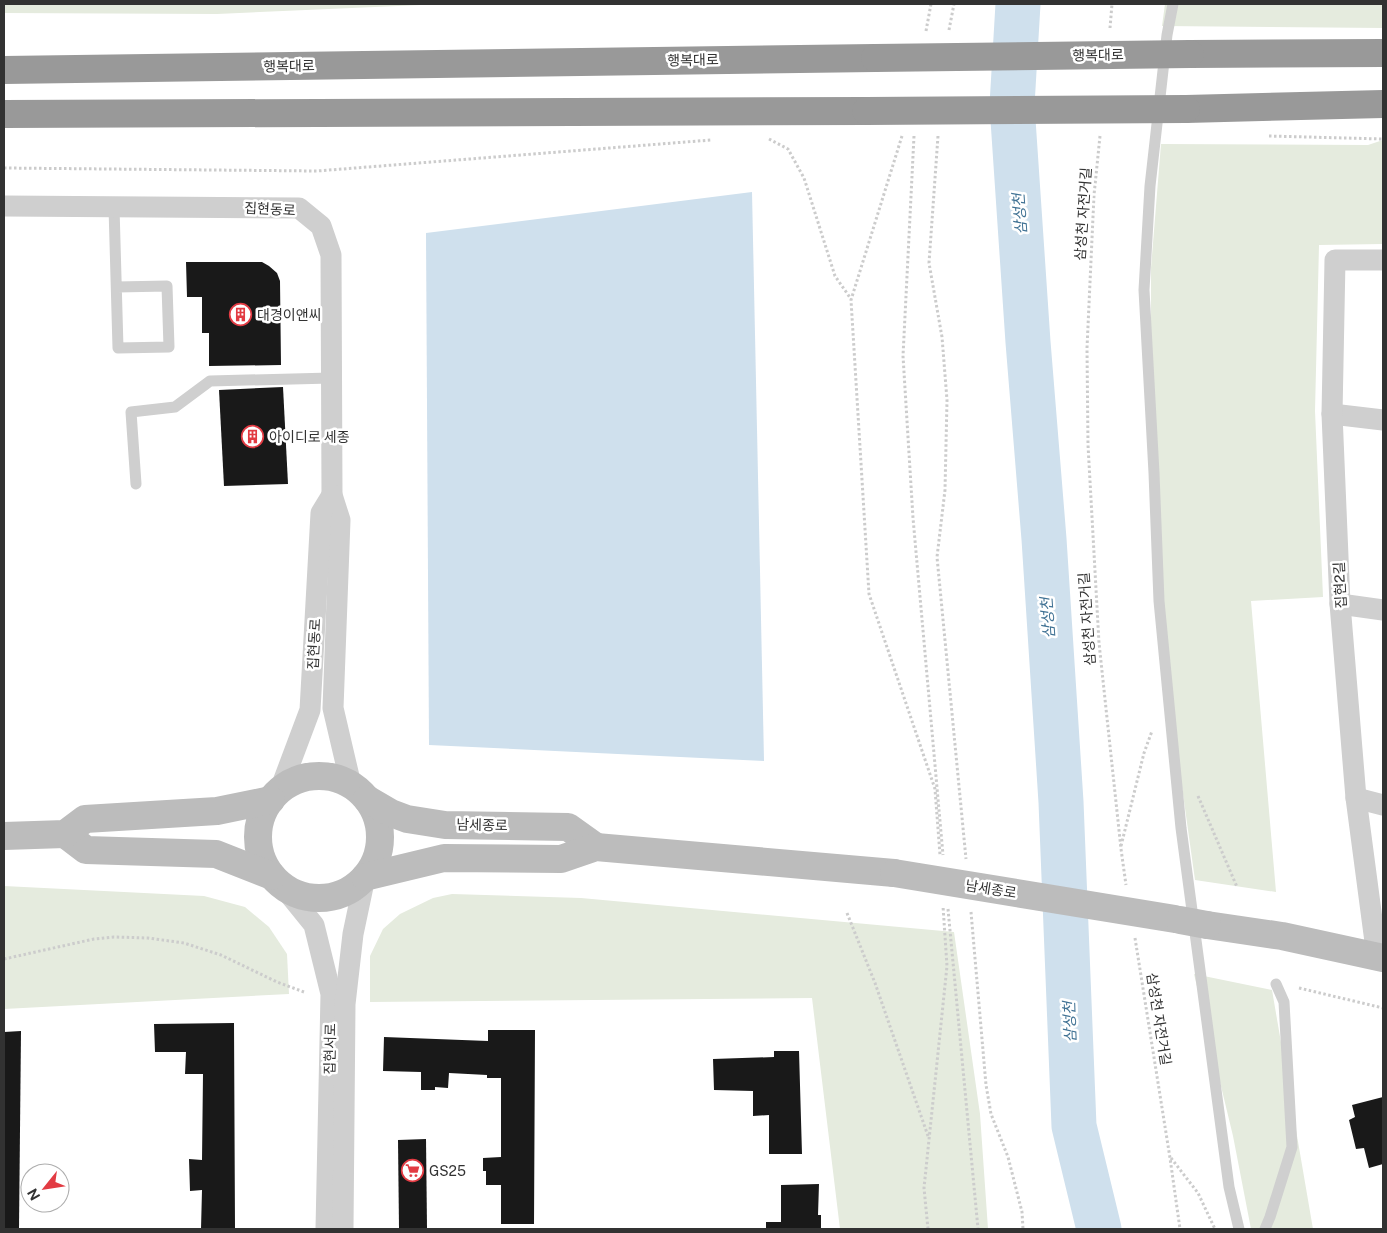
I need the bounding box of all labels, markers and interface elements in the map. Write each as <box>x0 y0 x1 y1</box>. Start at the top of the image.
street label: 행복대로 <box>1072 47 1124 63</box>
street label: 행복대로 <box>667 52 719 68</box>
street label: 행복대로 <box>263 58 315 74</box>
street label: 삼성천 자전거길 <box>1072 167 1094 261</box>
water label: 삼성천 <box>1009 191 1029 235</box>
street label: 집현동로 <box>244 200 296 218</box>
building icon: 대경이앤씨 <box>229 303 253 327</box>
place label: 대경이앤씨 <box>257 307 321 323</box>
building icon: 아이디로 세종 <box>241 425 265 449</box>
place label: 아이디로 세종 <box>269 429 350 445</box>
street label: 집현2길 <box>1331 561 1349 609</box>
street label: 삼성천 자전거길 <box>1076 572 1098 666</box>
water label: 삼성천 <box>1037 595 1057 639</box>
street label: 집현동로 <box>305 618 323 670</box>
street label: 남세종로 <box>456 817 508 833</box>
street label: 남세종로 <box>964 877 1018 901</box>
street label: 삼성천 자전거길 <box>1144 972 1174 1066</box>
water label: 삼성천 <box>1060 999 1079 1043</box>
street label: 집현서로 <box>322 1023 338 1075</box>
supermarket icon: GS25 <box>401 1159 425 1183</box>
north arrow <box>20 1163 70 1213</box>
place label: GS25 <box>429 1163 466 1179</box>
text: N <box>24 1186 43 1203</box>

